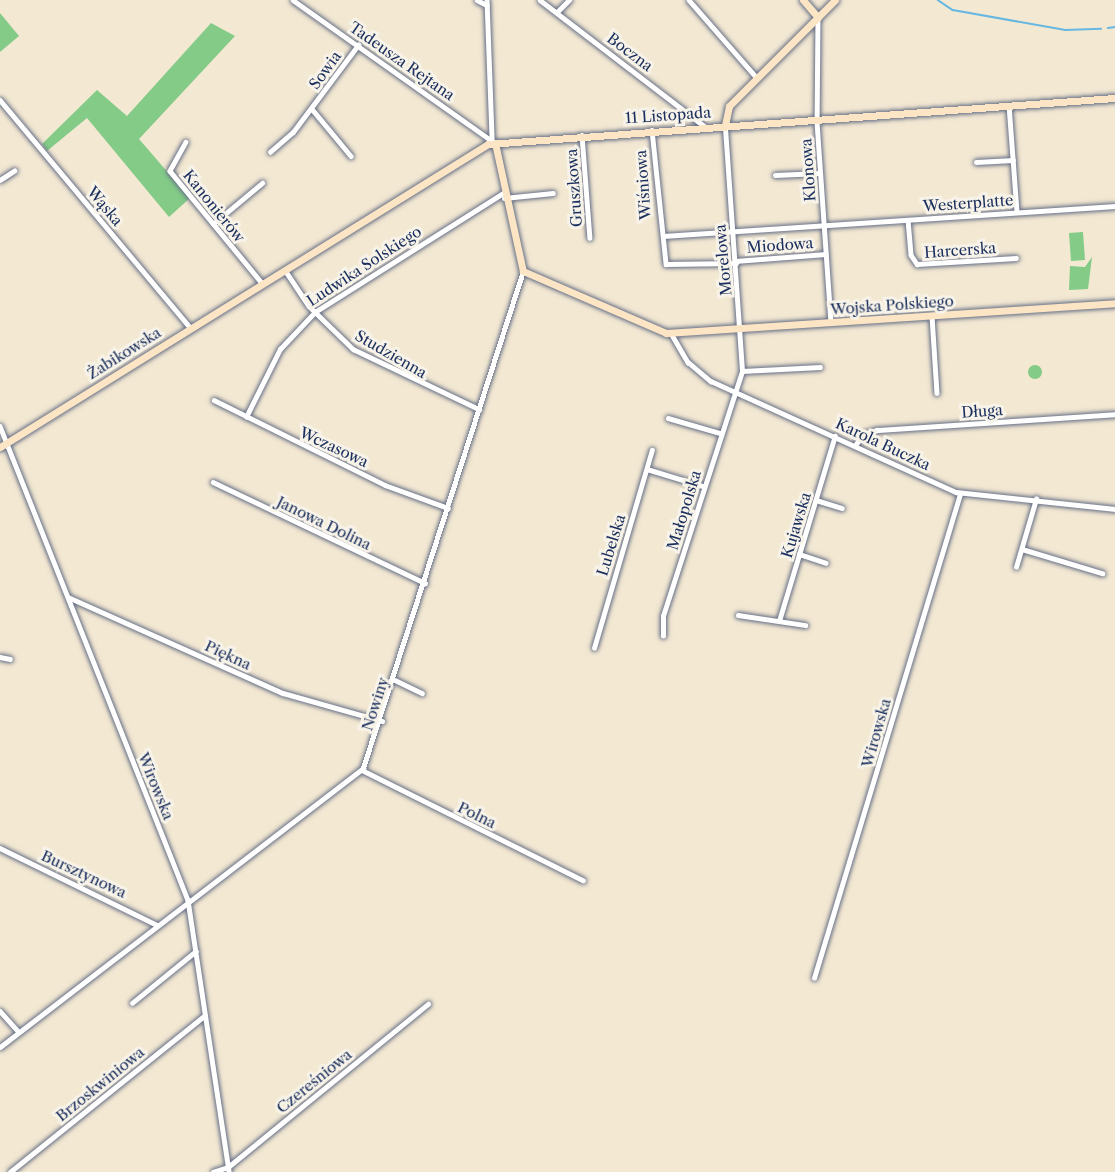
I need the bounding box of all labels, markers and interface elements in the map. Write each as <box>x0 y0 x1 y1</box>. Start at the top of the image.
street label: Tadeusza Rejtana <box>346 18 458 104</box>
street label: Boczna <box>604 29 656 75</box>
street label: Sowia <box>305 47 345 93</box>
street label: 11 Listopada <box>624 103 712 127</box>
street label: Klonowa <box>797 138 819 202</box>
street label: Gruszkowa <box>562 148 586 228</box>
street label: Wiśniowa <box>632 149 654 221</box>
street label: Kanonierów <box>179 166 249 246</box>
street label: Wąska <box>83 183 127 229</box>
street label: Westerplatte <box>922 191 1014 215</box>
street label: Ludwika Solskiego <box>303 222 425 310</box>
street label: Morelowa <box>711 224 735 296</box>
street label: Miodowa <box>746 234 814 256</box>
street label: Harcerska <box>923 239 997 261</box>
street label: Wojska Polskiego <box>830 292 954 318</box>
street label: Żabikowska <box>84 323 164 383</box>
street label: Studzienna <box>352 326 430 382</box>
street label: Długa <box>961 401 1003 421</box>
street label: Karola Buczka <box>833 414 933 474</box>
street label: Wczasowa <box>297 423 371 471</box>
street label: Małopolska <box>663 468 705 552</box>
street label: Kujawska <box>778 490 814 560</box>
street label: Janowa Dolina <box>274 492 374 554</box>
street label: Lubelska <box>593 512 629 578</box>
street label: Piękna <box>202 637 254 673</box>
street label: Nowiny <box>358 675 392 733</box>
street label: Wirowska <box>858 696 894 770</box>
street label: Wirowska <box>134 750 178 822</box>
street label: Polna <box>455 798 499 832</box>
street label: Bursztynowa <box>38 846 130 902</box>
street label: Brzoskwiniowa <box>52 1043 148 1125</box>
street label: Czereśniowa <box>273 1045 355 1117</box>

